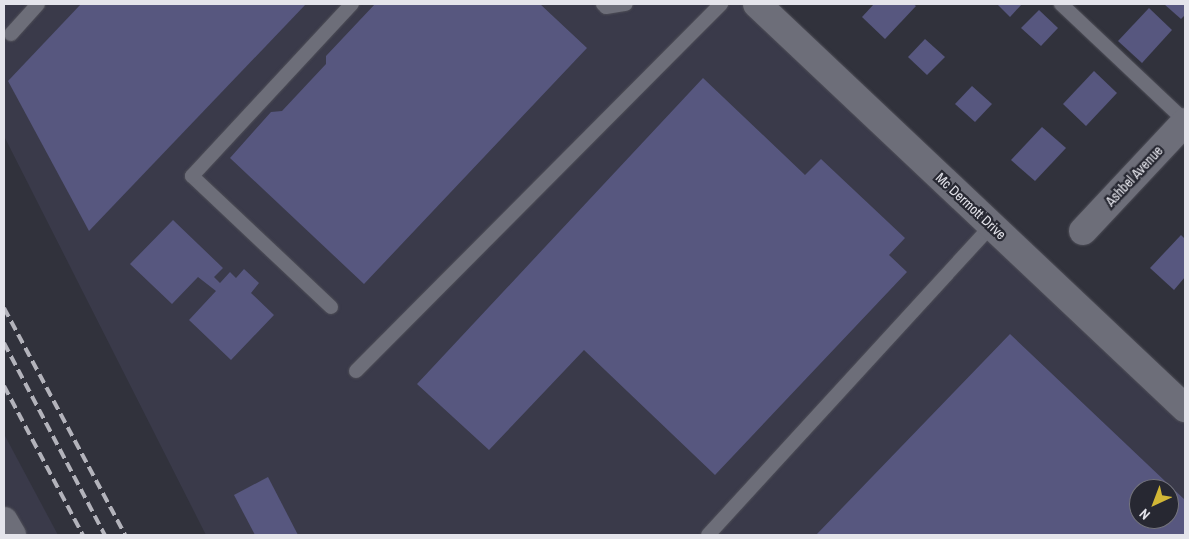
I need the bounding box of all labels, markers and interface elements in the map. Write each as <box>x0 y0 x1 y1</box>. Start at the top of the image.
street label: Ashbel Avenue <box>1102 142 1166 210</box>
street label: Mc Dermott Drive <box>932 169 1010 243</box>
north arrow <box>1129 479 1179 529</box>
text: N <box>1135 505 1154 524</box>

